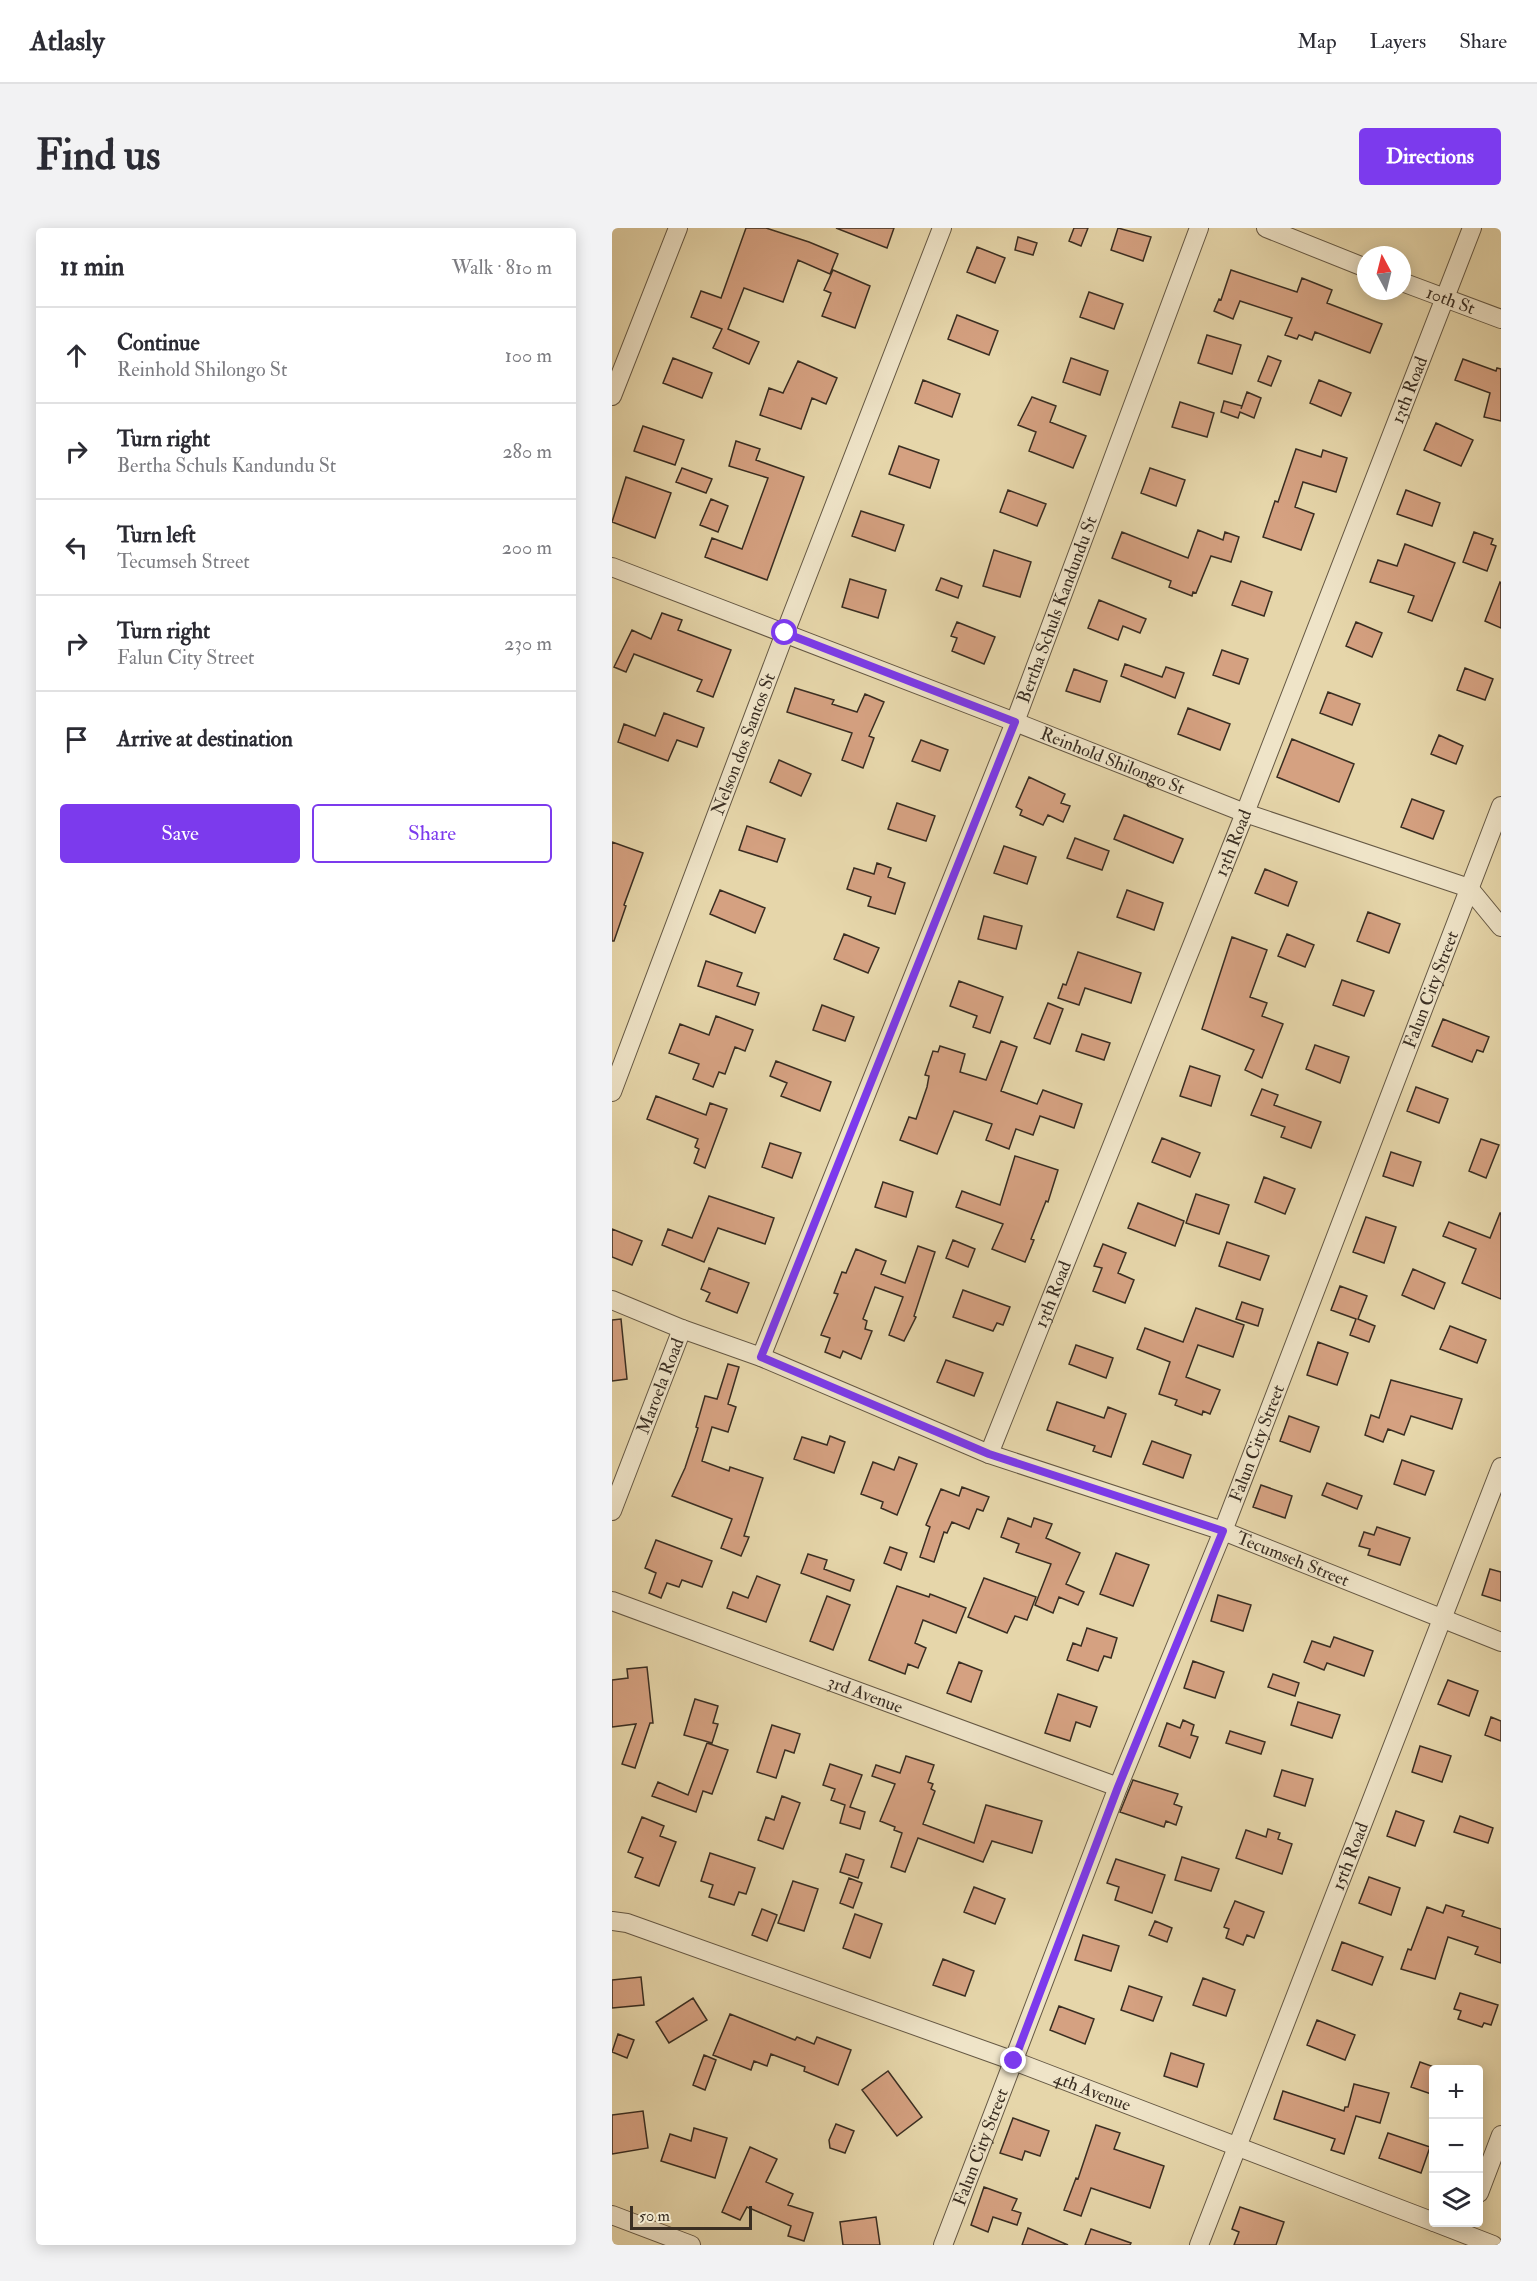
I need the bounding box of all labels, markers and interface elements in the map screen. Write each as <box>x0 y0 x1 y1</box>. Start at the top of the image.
text: Atlasly <box>30 24 104 59</box>
text: Map <box>1297 28 1337 55</box>
text: Layers <box>1370 28 1426 55</box>
text: Share <box>1459 28 1507 55</box>
button: Directions <box>1359 128 1501 185</box>
text: Find us <box>36 130 160 182</box>
north arrow <box>1357 246 1411 300</box>
text: 11 min <box>60 251 125 283</box>
text: Walk · 810 m <box>452 255 552 280</box>
street label: 10th St <box>1423 281 1479 320</box>
text: Continue <box>117 329 200 357</box>
icon: ahead <box>60 339 93 372</box>
text: 100 m <box>505 343 552 368</box>
street label: 13th Road <box>1386 353 1433 427</box>
text: Reinhold Shilongo St <box>117 357 287 382</box>
text: Turn right <box>117 425 210 453</box>
icon: right <box>60 435 93 468</box>
text: 280 m <box>502 439 552 464</box>
text: Bertha Schuls Kandundu St <box>117 453 336 478</box>
street label: Bertha Schuls Kandundu St <box>1012 513 1102 706</box>
text: Turn left <box>117 521 196 549</box>
icon: left <box>60 531 93 564</box>
text: 200 m <box>502 535 552 560</box>
text: Tecumseh Street <box>117 549 250 574</box>
text: Turn right <box>117 617 210 645</box>
route start <box>771 619 797 645</box>
icon: right <box>60 627 93 660</box>
text: 230 m <box>504 631 552 656</box>
text: Falun City Street <box>117 645 255 670</box>
street label: Nelson dos Santos St <box>706 669 781 818</box>
street label: Reinhold Shilongo St <box>1037 722 1189 800</box>
icon: arrive <box>60 723 93 756</box>
text: Arrive at destination <box>117 725 293 753</box>
button: Save <box>60 804 300 863</box>
button: Share <box>312 804 552 863</box>
street label: 13th Road <box>1209 806 1257 880</box>
street label: Falun City Street <box>1398 927 1464 1051</box>
street label: 13th Road <box>1029 1257 1077 1331</box>
street label: Maroela Road <box>631 1335 689 1437</box>
street label: Falun City Street <box>1224 1381 1290 1505</box>
street label: Tecumseh Street <box>1233 1526 1353 1592</box>
street label: 3rd Avenue <box>825 1670 907 1719</box>
street label: 15th Road <box>1326 1819 1374 1894</box>
route end <box>1000 2047 1026 2073</box>
map controls <box>1429 2065 1483 2227</box>
button: + <box>1429 2065 1483 2119</box>
street label: 4th Avenue <box>1051 2066 1135 2116</box>
street label: Falun City Street <box>948 2085 1013 2209</box>
button: − <box>1429 2119 1483 2173</box>
button: layers <box>1429 2173 1483 2227</box>
scale bar <box>630 2203 752 2230</box>
text: 50 m <box>639 2206 670 2226</box>

